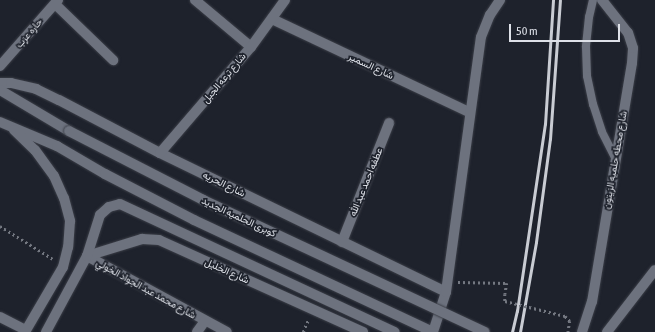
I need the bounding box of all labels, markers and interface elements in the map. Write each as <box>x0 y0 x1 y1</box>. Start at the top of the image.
street label: حاره عزب <box>13 16 45 50</box>
scale bar <box>511 16 622 42</box>
text: 50 m <box>516 24 538 38</box>
street label: شارع السمير <box>346 50 396 82</box>
street label: شارع ترعه الجبل <box>200 51 248 105</box>
street label: شارع محطه حلميه الزيتون <box>600 110 630 210</box>
street label: عطفه احمد عبد الله <box>347 146 385 218</box>
street label: شارع الحريه <box>201 169 247 199</box>
street label: كوبرى الحلميه الجديد <box>200 194 278 240</box>
street label: شارع الخليل <box>203 256 251 286</box>
street label: شارع محمد عبد الجواد الخولي <box>94 257 198 321</box>

